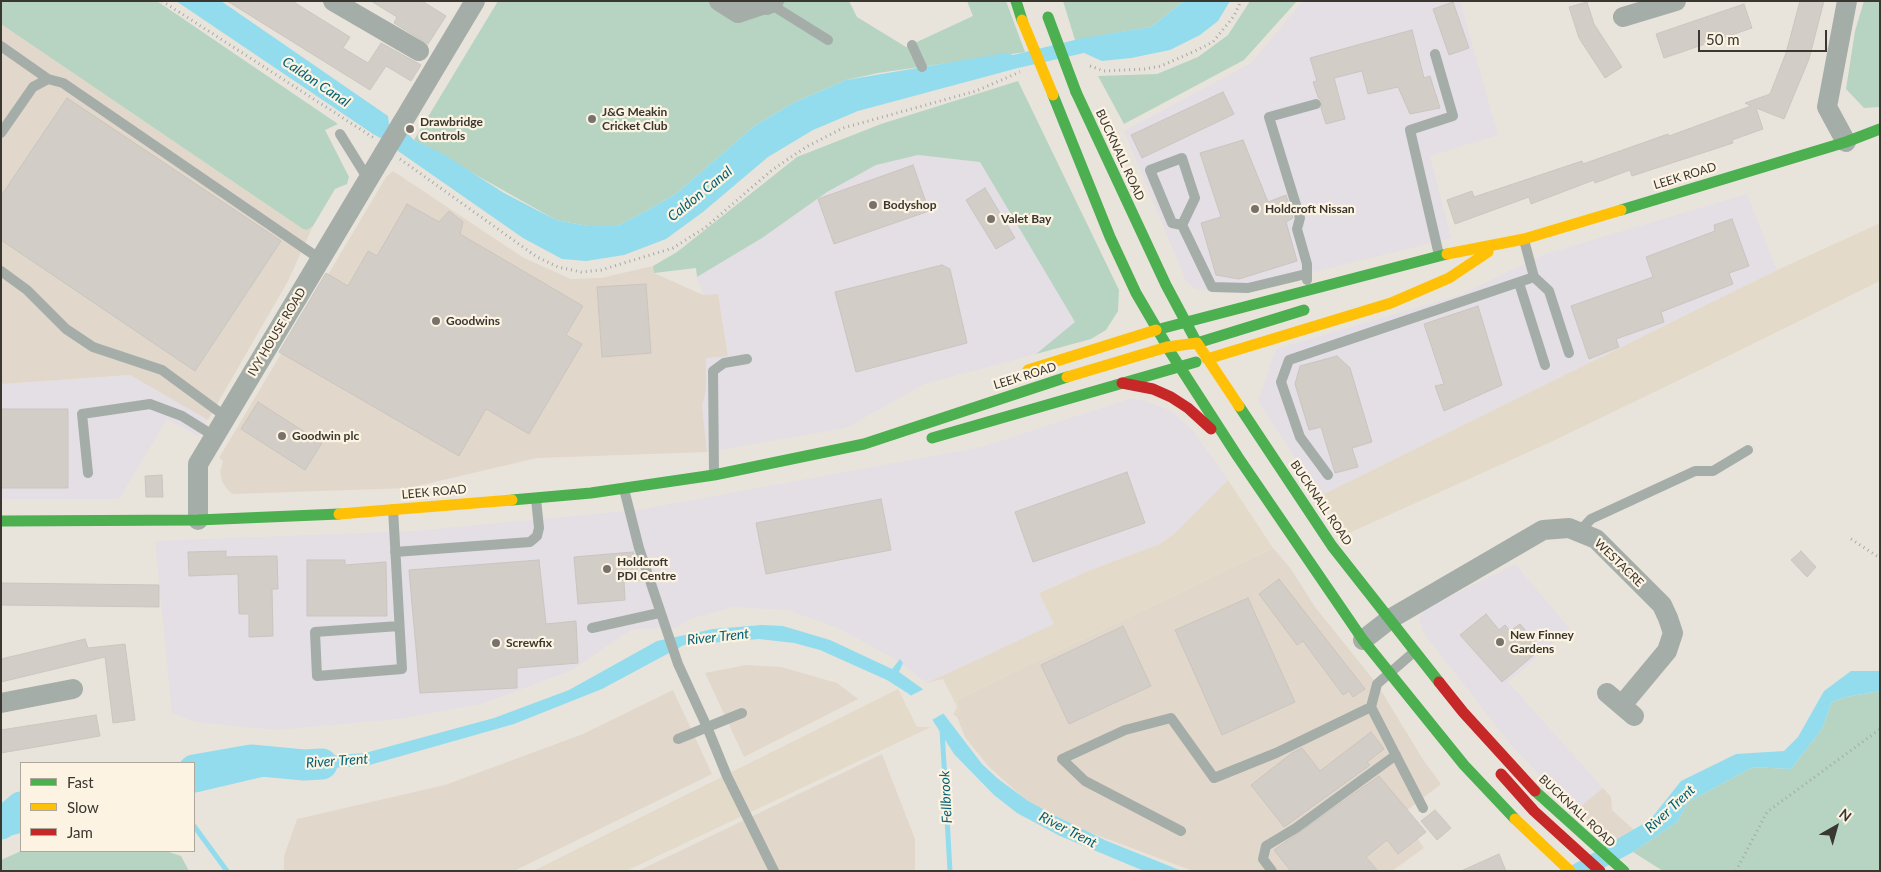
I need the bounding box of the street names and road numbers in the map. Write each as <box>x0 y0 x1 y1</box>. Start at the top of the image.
street label: BUCKNALL ROAD <box>1092 107 1148 203</box>
street label: LEEK ROAD <box>1652 160 1718 192</box>
street label: IVY HOUSE ROAD <box>245 285 309 379</box>
street label: LEEK ROAD <box>992 360 1058 392</box>
street label: BUCKNALL ROAD <box>1287 458 1355 548</box>
street label: LEEK ROAD <box>401 482 467 502</box>
street label: WESTACRE <box>1592 536 1646 590</box>
street label: BUCKNALL ROAD <box>1536 772 1618 850</box>

